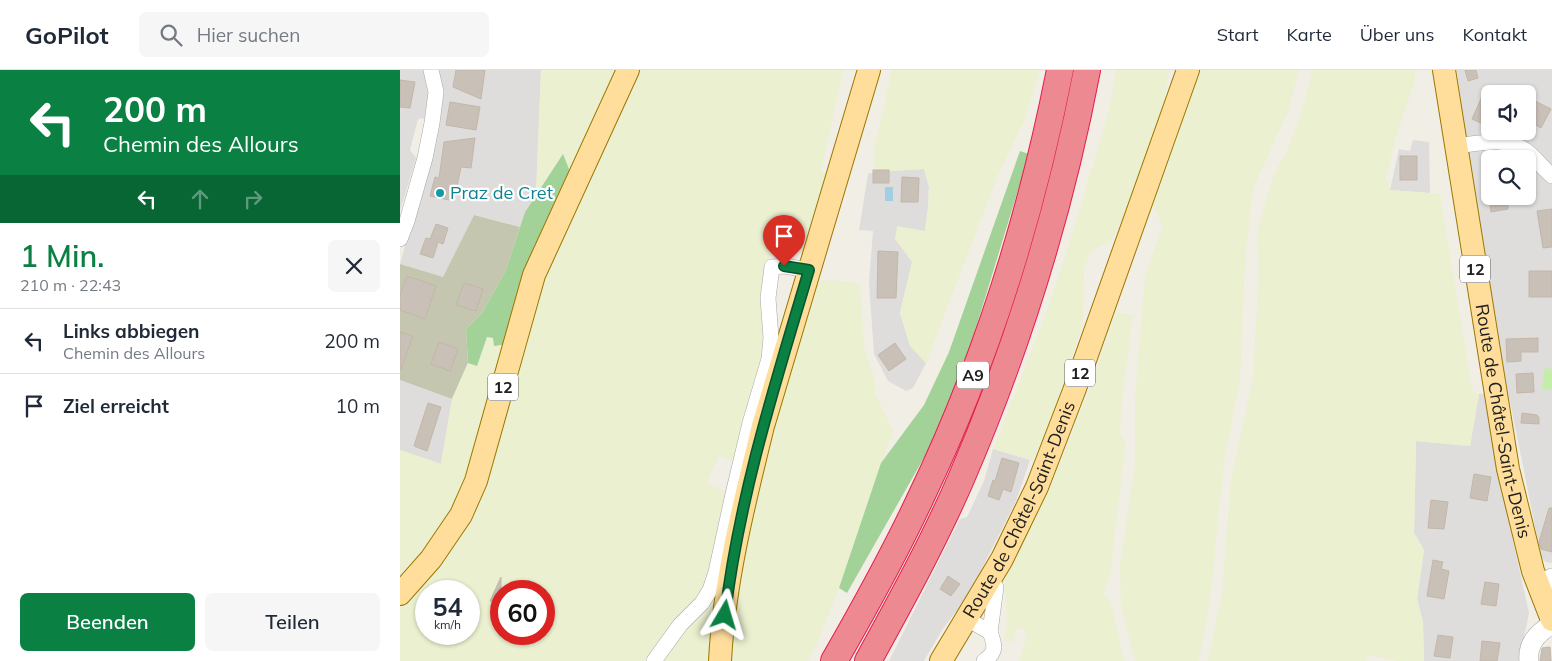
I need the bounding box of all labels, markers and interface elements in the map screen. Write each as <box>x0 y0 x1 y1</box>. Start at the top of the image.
search box <box>139 12 489 57</box>
text: GoPilot <box>25 20 109 50</box>
icon: search <box>157 21 185 49</box>
text: Hier suchen <box>197 23 300 47</box>
text: Start <box>1217 23 1258 46</box>
text: Karte <box>1286 23 1332 46</box>
text: Über uns <box>1360 23 1435 46</box>
text: Kontakt <box>1463 23 1527 46</box>
map controls <box>1481 85 1536 205</box>
button: sound <box>1481 85 1536 140</box>
text: 200 m <box>103 87 207 131</box>
icon: left <box>20 90 85 155</box>
text: Chemin des Allours <box>103 130 299 158</box>
button: search <box>1481 150 1536 205</box>
place label: Praz de Cret <box>450 181 553 204</box>
icon: left <box>133 185 161 213</box>
icon: ahead <box>186 185 214 213</box>
icon: right <box>239 185 267 213</box>
marker: Praz de Cret <box>434 187 446 199</box>
pin <box>763 215 805 266</box>
icon: arrive <box>770 222 798 250</box>
text: 1 Min. <box>20 237 104 275</box>
button: close <box>328 240 380 292</box>
road number: 12 <box>1460 255 1490 282</box>
text: 210 m · 22:43 <box>20 275 121 295</box>
street label: Route de Châtel-Saint-Denis <box>1471 302 1537 541</box>
text: Links abbiegen <box>63 319 200 343</box>
icon: left <box>20 327 48 355</box>
text: 200 m <box>324 329 380 353</box>
text: Chemin des Allours <box>63 343 205 363</box>
road number: 12 <box>1065 360 1095 386</box>
road number: A9 <box>957 362 989 388</box>
road number: 12 <box>488 374 518 400</box>
icon: arrive <box>20 392 48 420</box>
text: Ziel erreicht <box>63 394 169 418</box>
text: 10 m <box>336 394 380 418</box>
street label: Route de Châtel-Saint-Denis <box>957 398 1080 622</box>
speed limit sign: 60 <box>490 580 555 645</box>
position arrow <box>698 588 750 640</box>
text: 54 <box>432 591 463 622</box>
button: Beenden <box>20 593 195 651</box>
button: Teilen <box>205 593 380 651</box>
text: km/h <box>434 617 461 632</box>

